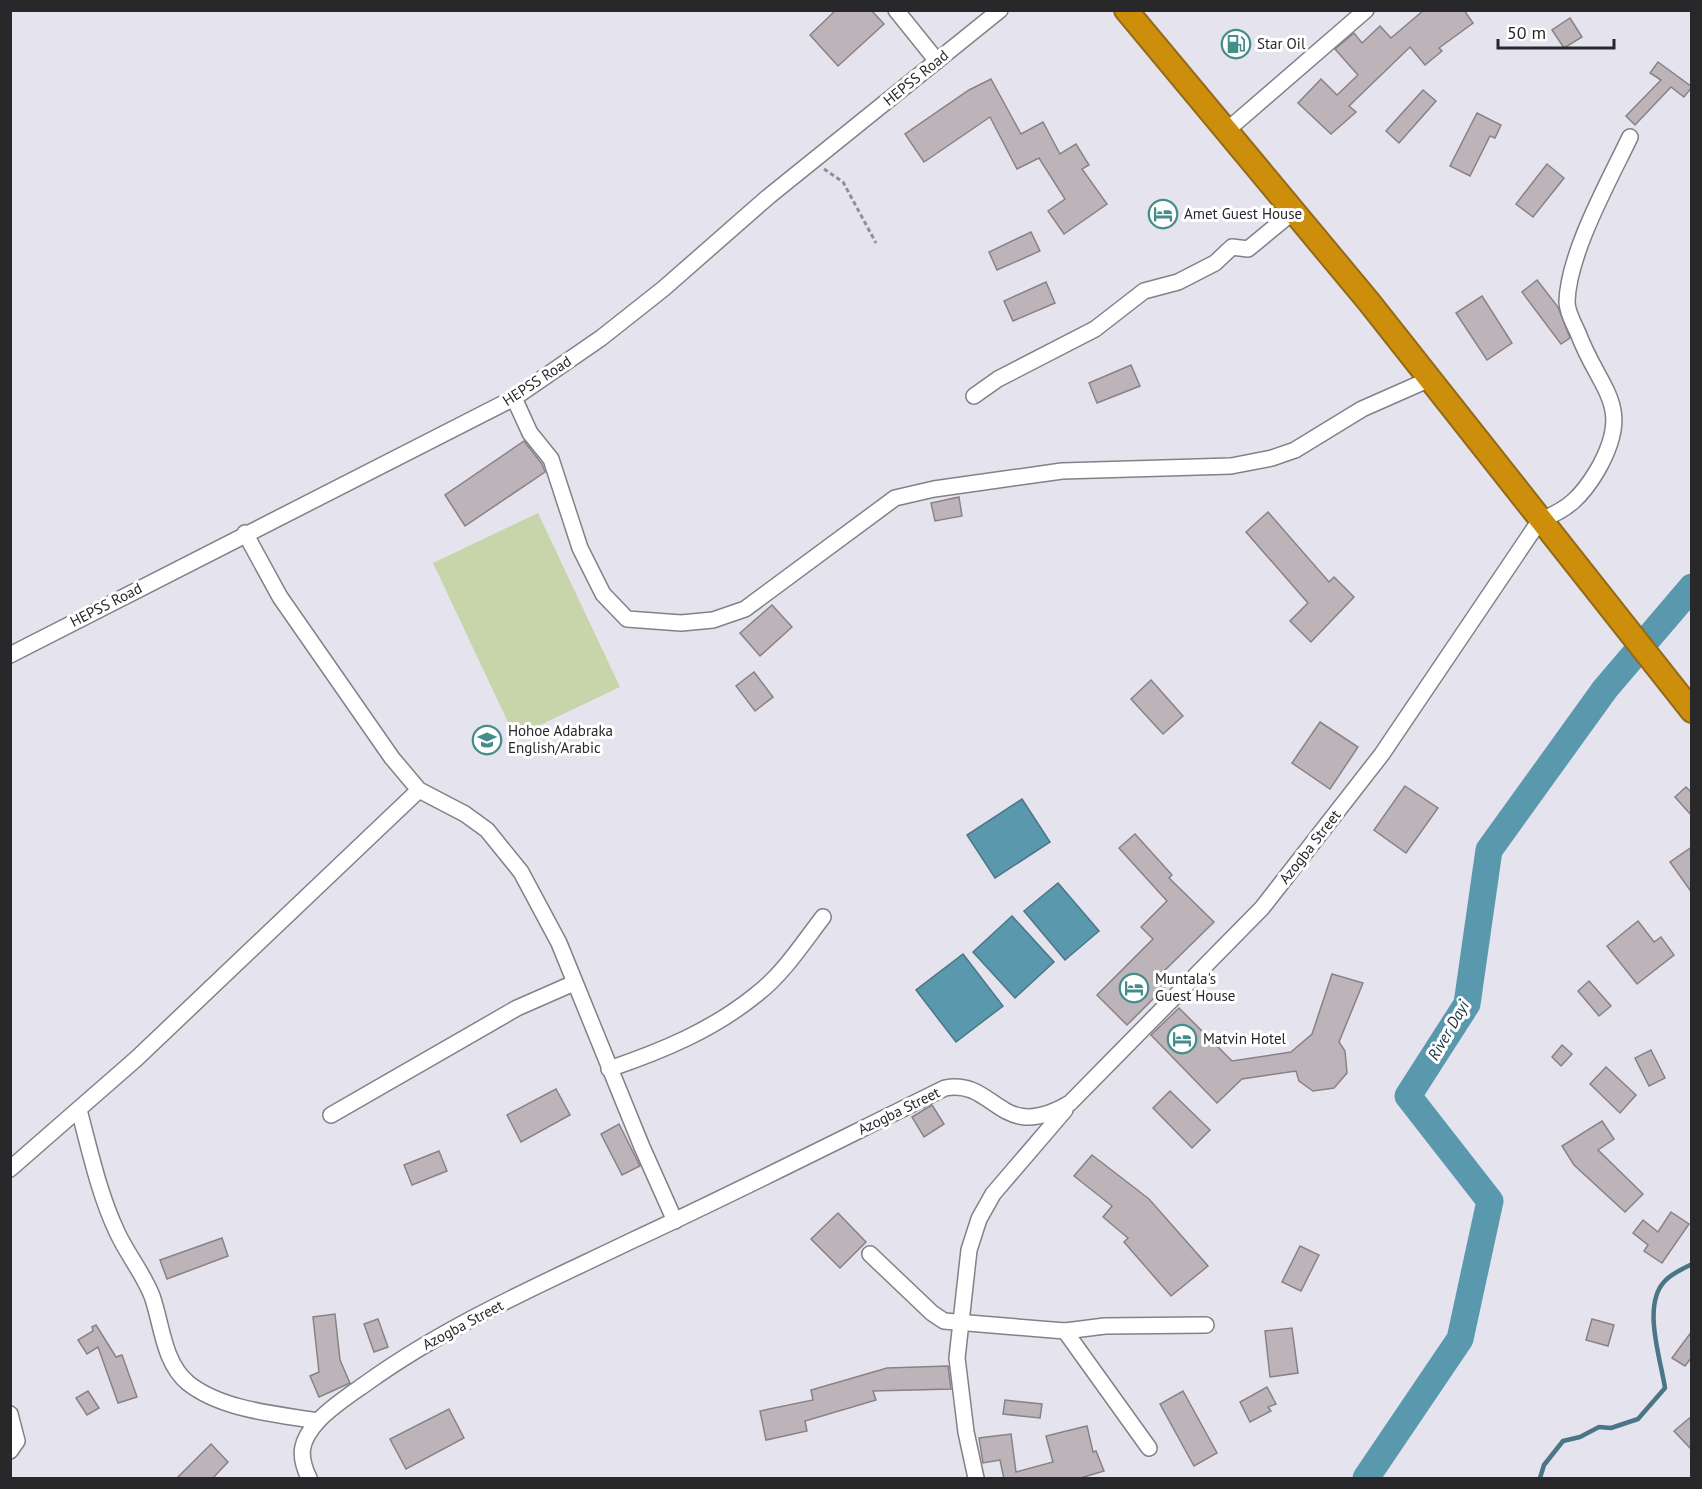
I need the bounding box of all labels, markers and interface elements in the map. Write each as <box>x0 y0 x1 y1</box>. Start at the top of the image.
scale bar <box>1498 12 1614 50</box>
text: 50 m <box>1507 21 1546 44</box>
fuel station icon: Star Oil <box>1220 28 1252 60</box>
place label: Star Oil <box>1257 34 1306 53</box>
street label: HEPSS Road <box>879 46 952 110</box>
hotel icon: Amet Guest House <box>1147 198 1179 230</box>
place label: Amet Guest House <box>1184 204 1302 223</box>
street label: HEPSS Road <box>499 351 575 410</box>
street label: HEPSS Road <box>67 578 145 631</box>
place label: Hohoe Adabraka English/Arabic <box>508 721 613 757</box>
school or university icon: Hohoe Adabraka English/Arabic <box>471 724 503 756</box>
street label: Azogba Street <box>1275 806 1344 888</box>
place label: Muntala's Guest House <box>1155 969 1235 1005</box>
hotel icon: Muntala's Guest House <box>1118 972 1150 1004</box>
water label: River Dayi <box>1423 996 1474 1063</box>
hotel icon: Matvin Hotel <box>1166 1023 1198 1055</box>
place label: Matvin Hotel <box>1203 1029 1287 1048</box>
street label: Azogba Street <box>855 1083 943 1139</box>
street label: Azogba Street <box>419 1295 506 1354</box>

